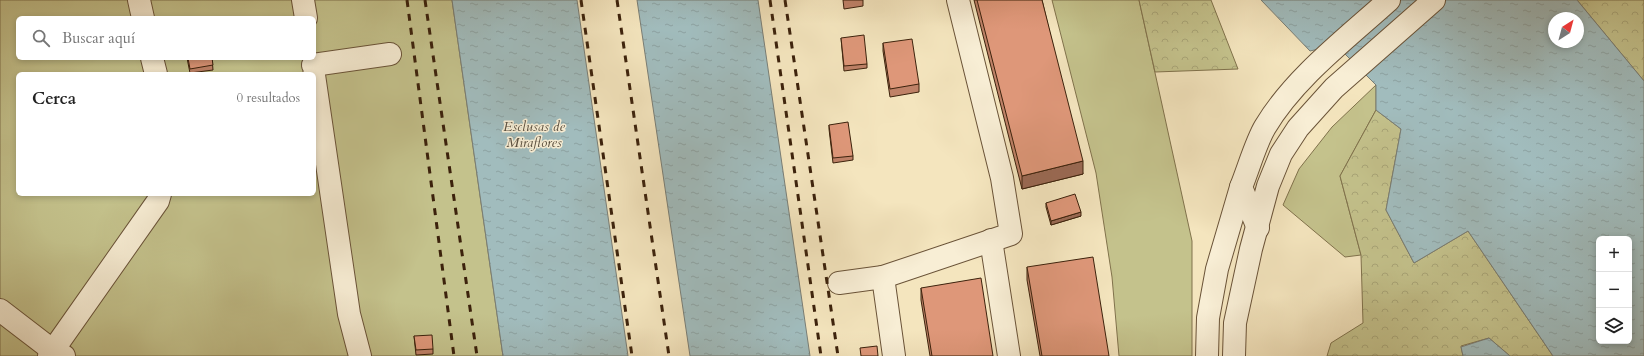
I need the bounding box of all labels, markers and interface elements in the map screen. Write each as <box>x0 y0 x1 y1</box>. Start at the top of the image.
north arrow <box>1548 12 1584 48</box>
search box <box>16 16 316 60</box>
icon: search <box>30 27 52 49</box>
text: Buscar aquí <box>62 28 135 48</box>
text: Cerca <box>32 87 76 110</box>
text: 0 resultados <box>236 89 300 107</box>
water label: Esclusas de Miraflores <box>503 117 565 152</box>
map controls <box>1596 236 1632 344</box>
button: + <box>1596 236 1632 272</box>
button: − <box>1596 272 1632 308</box>
button: layers <box>1596 308 1632 344</box>

